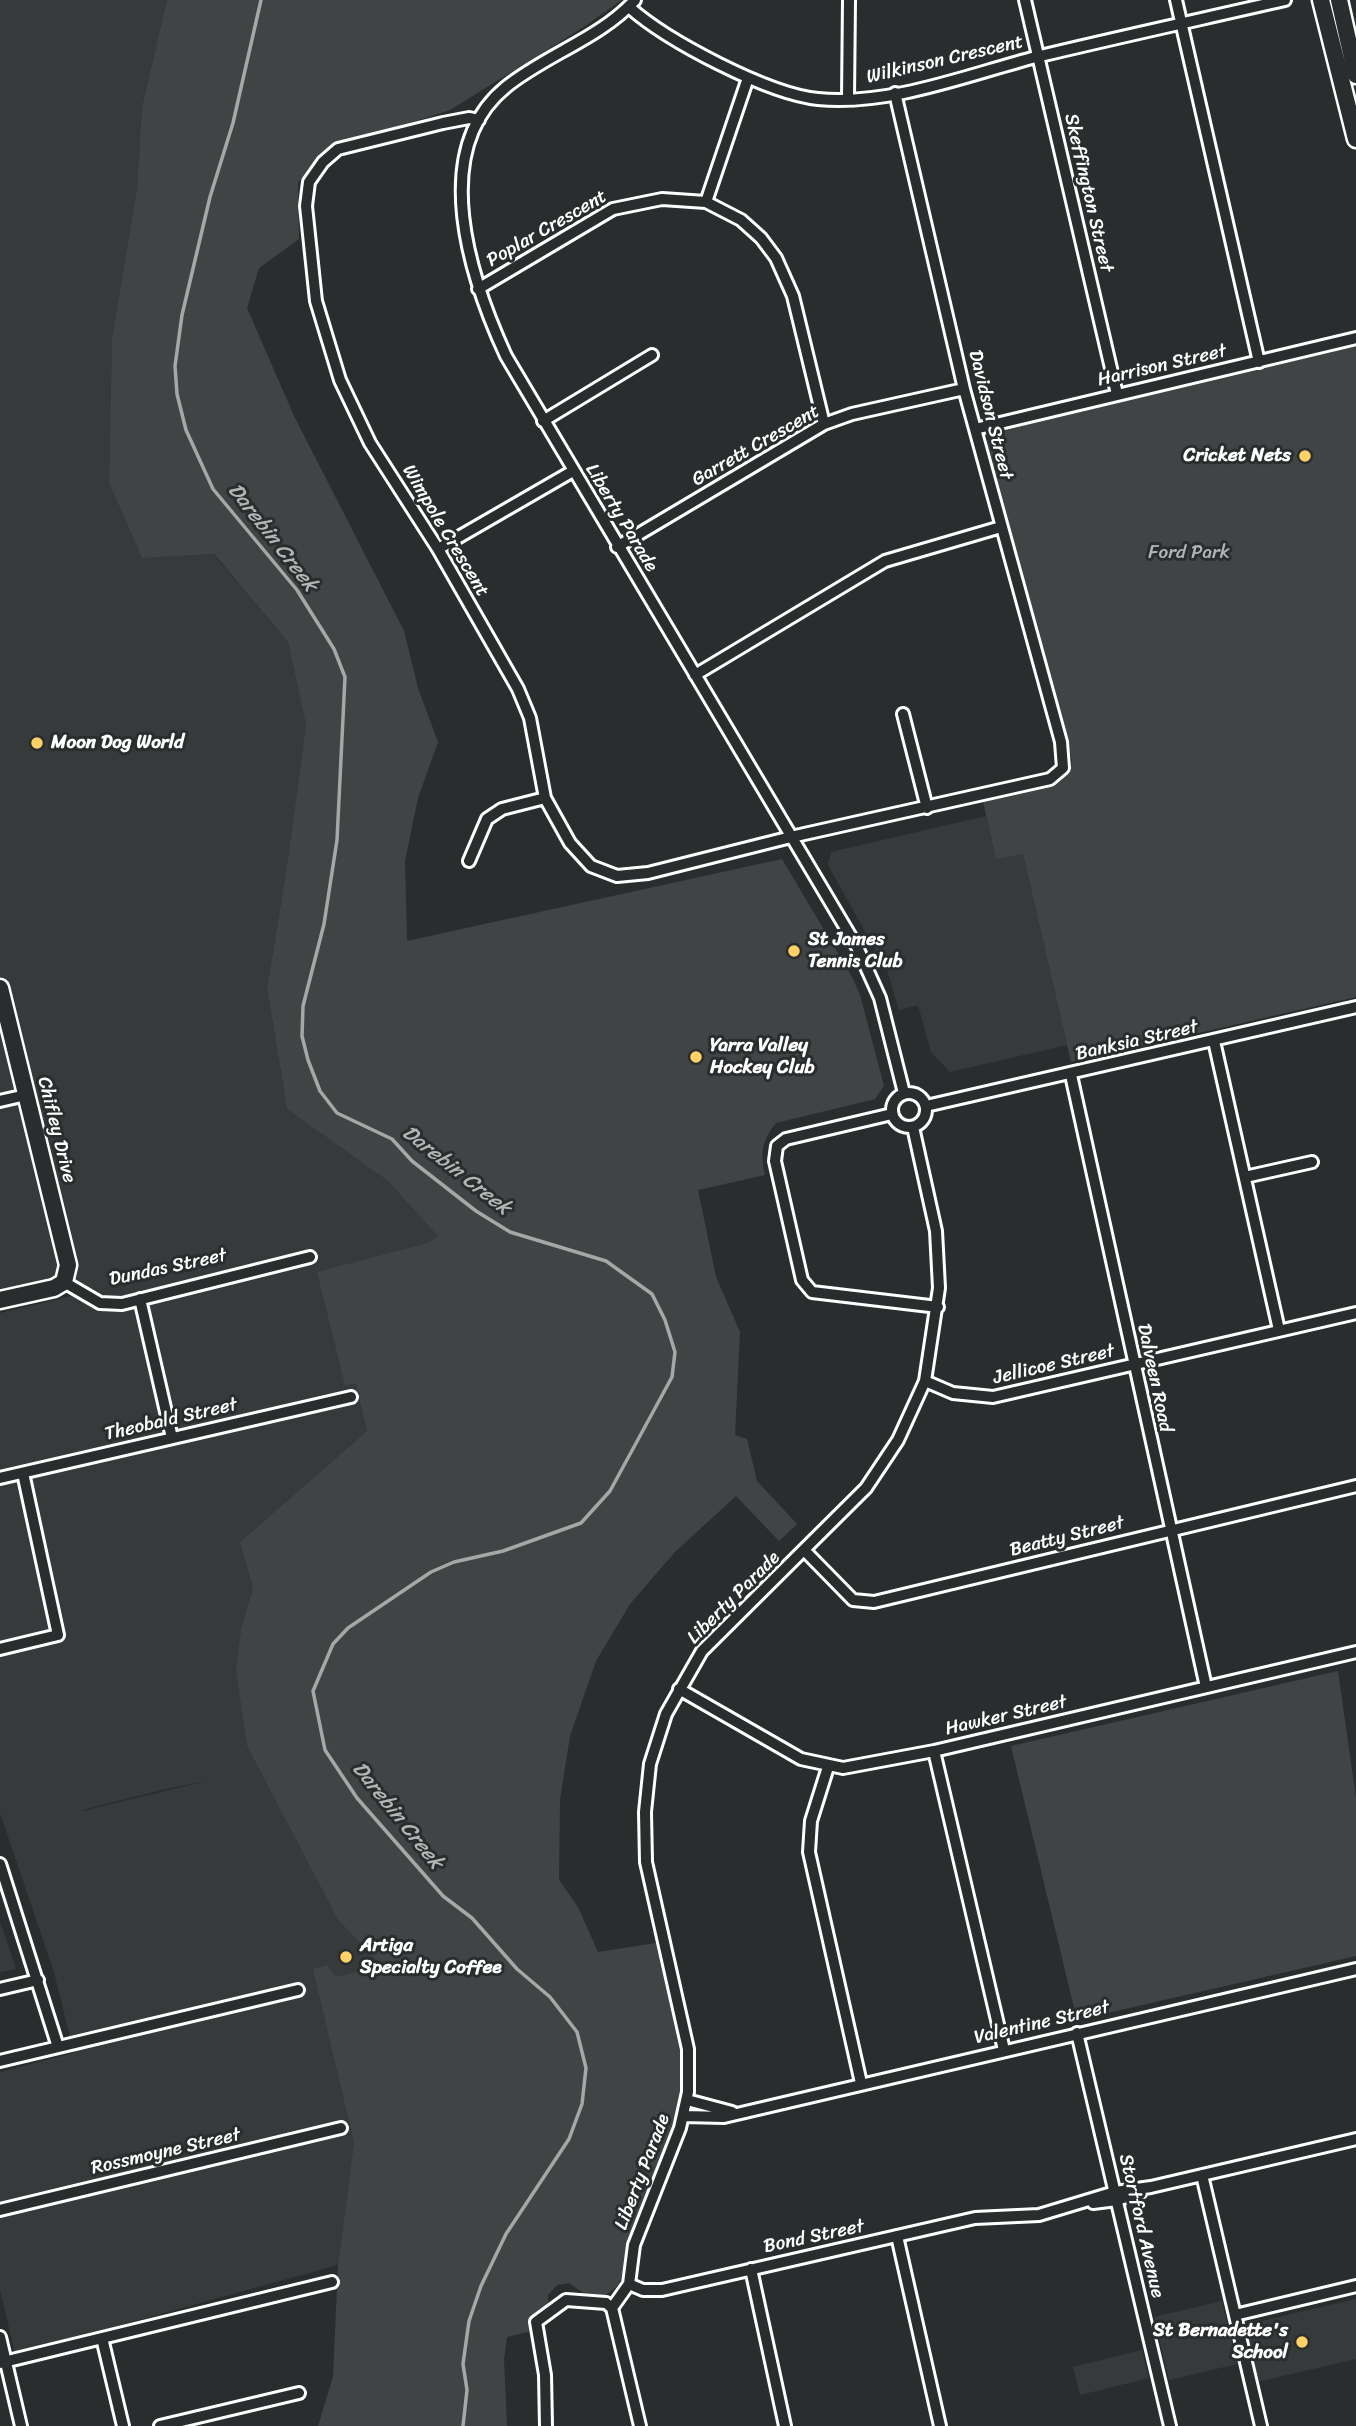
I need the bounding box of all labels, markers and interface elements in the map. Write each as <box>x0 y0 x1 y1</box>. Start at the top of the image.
street label: Wilkinson Crescent <box>864 31 1026 89</box>
street label: Skeffington Street <box>1059 111 1117 275</box>
street label: Poplar Crescent <box>483 185 611 273</box>
street label: Harrison Street <box>1095 340 1229 392</box>
street label: Davidson Street <box>963 348 1017 482</box>
street label: Garrett Crescent <box>688 400 824 492</box>
place label: Cricket Nets <box>1184 445 1291 467</box>
marker: Cricket Nets <box>1297 448 1313 464</box>
street label: Liberty Parade <box>580 460 662 576</box>
street label: Wimpole Crescent <box>397 461 493 601</box>
water label: Darebin Creek <box>222 479 322 597</box>
park label: Ford Park <box>1148 542 1230 564</box>
place label: Moon Dog World <box>51 732 184 754</box>
marker: Moon Dog World <box>29 735 45 751</box>
place label: St James Tennis Club <box>808 929 903 973</box>
marker: St James Tennis Club <box>786 943 802 959</box>
street label: Banksia Street <box>1074 1016 1200 1066</box>
place label: Yarra Valley Hockey Club <box>710 1035 815 1079</box>
marker: Yarra Valley Hockey Club <box>688 1049 704 1065</box>
street label: Chifley Drive <box>32 1075 80 1185</box>
water label: Darebin Creek <box>397 1121 515 1221</box>
street label: Dundas Street <box>107 1244 229 1292</box>
street label: Dalveen Road <box>1131 1322 1177 1434</box>
street label: Jellicoe Street <box>991 1340 1117 1390</box>
street label: Theobald Street <box>103 1394 239 1446</box>
street label: Beatty Street <box>1007 1512 1127 1562</box>
street label: Liberty Parade <box>683 1547 785 1649</box>
street label: Hawker Street <box>943 1691 1069 1741</box>
water label: Darebin Creek <box>346 1757 448 1875</box>
place label: Artiga Specialty Coffee <box>360 1935 502 1979</box>
marker: Artiga Specialty Coffee <box>338 1949 354 1965</box>
street label: Valentine Street <box>972 1996 1112 2050</box>
street label: Liberty Parade <box>610 2111 676 2233</box>
street label: Rossmoyne Street <box>89 2124 243 2180</box>
street label: Stortford Avenue <box>1113 2152 1169 2300</box>
street label: Bond Street <box>762 2215 866 2259</box>
place label: St Bernadette's School <box>1153 2320 1288 2364</box>
marker: St Bernadette's School <box>1294 2334 1310 2350</box>

